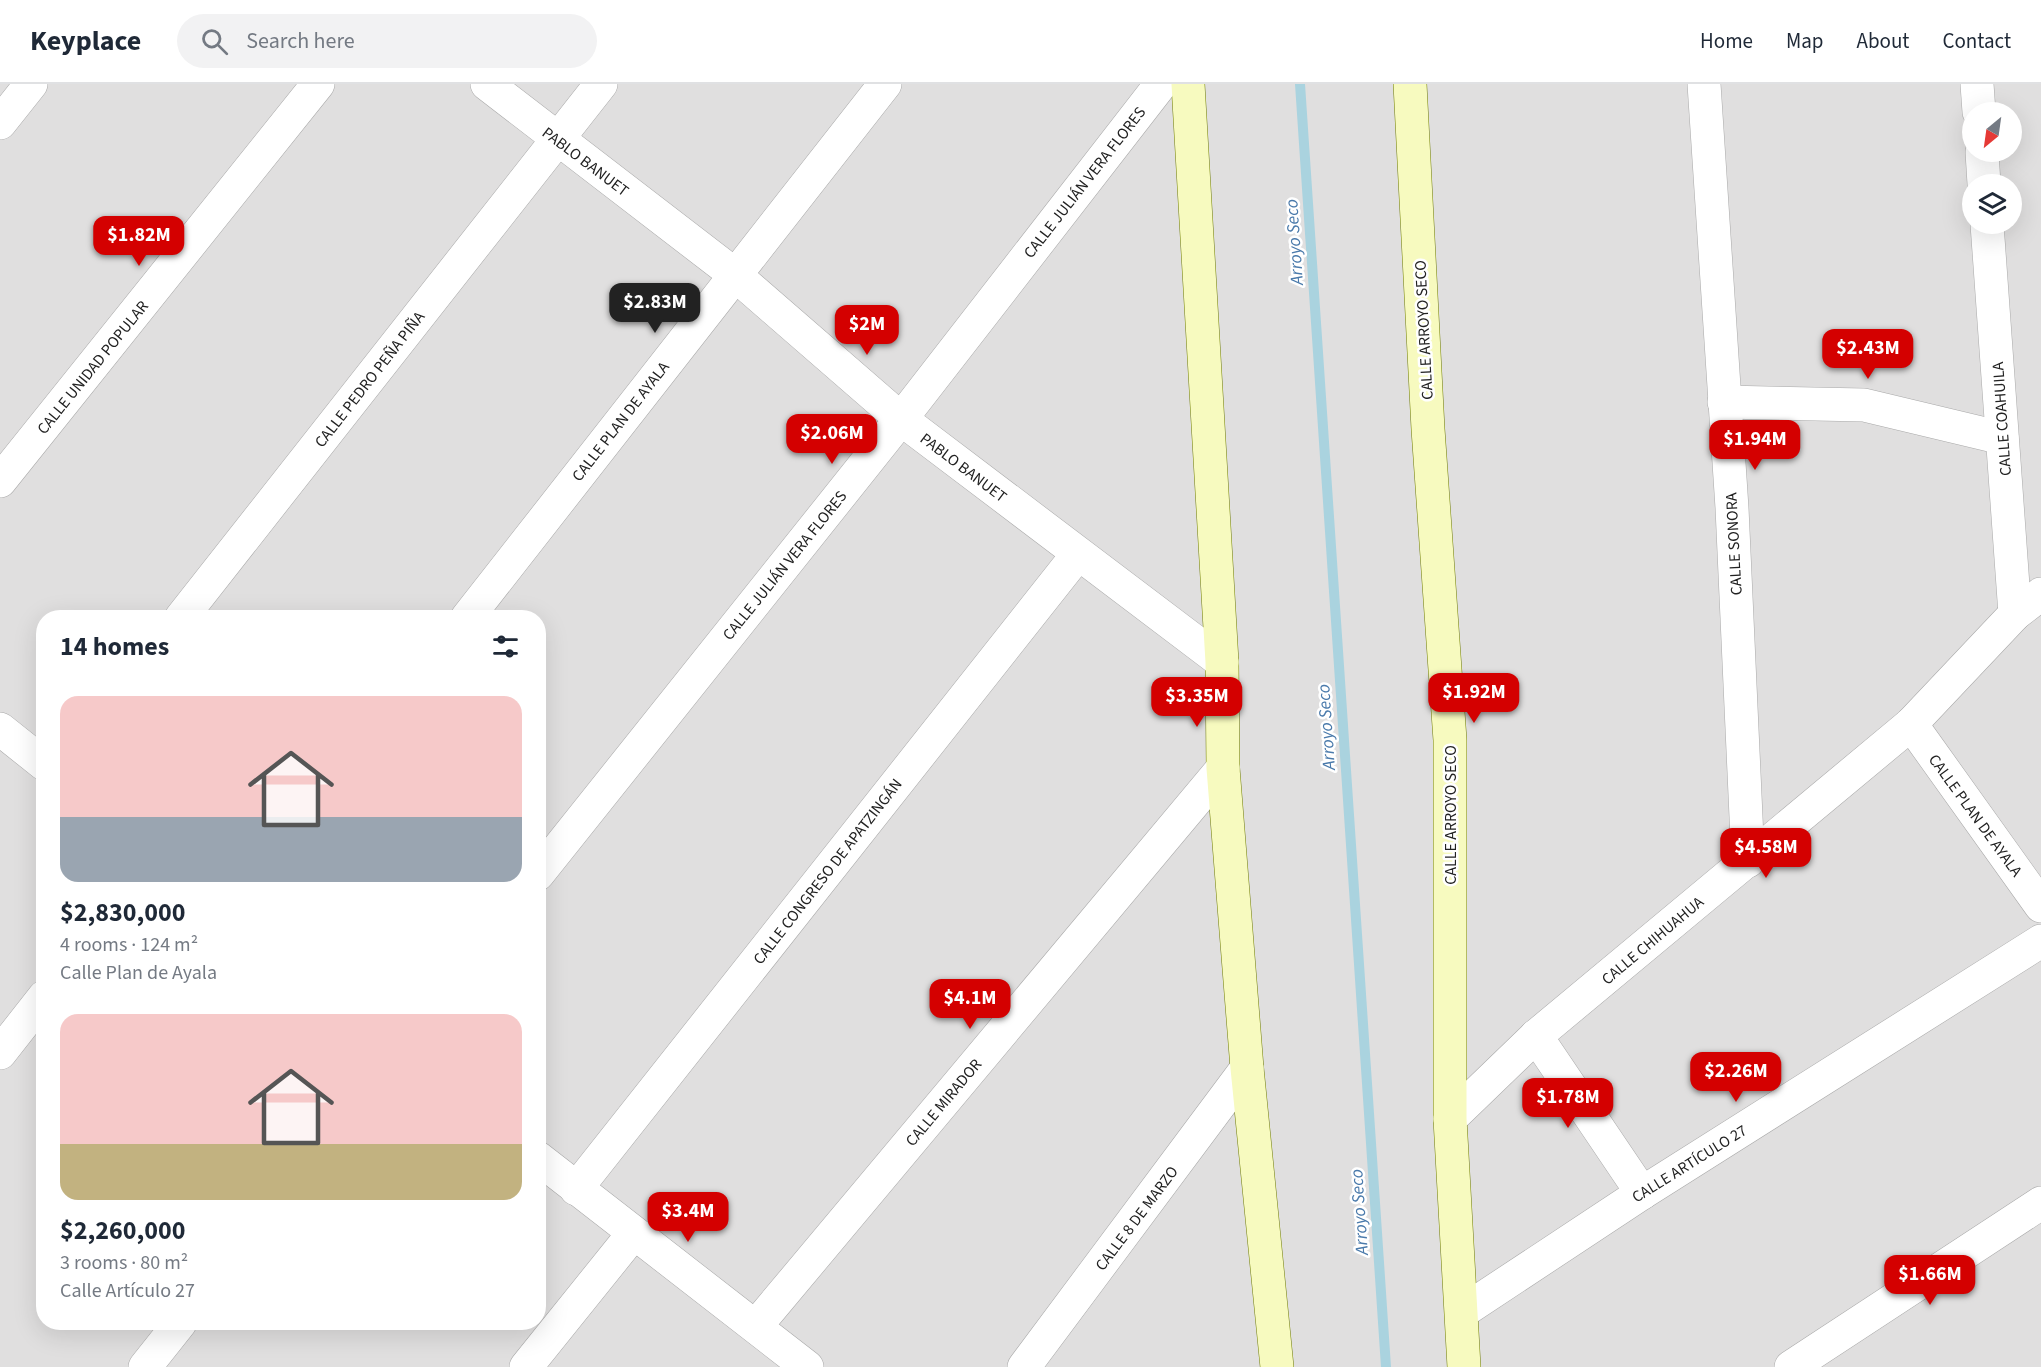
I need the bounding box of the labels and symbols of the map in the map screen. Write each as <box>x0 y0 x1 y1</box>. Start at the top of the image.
street label: CALLE JULIÁN VERA FLORES <box>1019 102 1151 263</box>
north arrow <box>1962 102 2022 162</box>
street label: PABLO BANUET <box>537 122 634 202</box>
water label: Arroyo Seco <box>1279 198 1310 287</box>
pin: $1.82M <box>90 216 188 267</box>
street label: CALLE ARROYO SECO <box>1409 260 1439 400</box>
pin: $2.83M <box>606 283 704 334</box>
street label: CALLE UNIDAD POPULAR <box>32 296 154 439</box>
pin: $2M <box>838 305 896 356</box>
street label: CALLE PEDRO PEÑA PIÑA <box>310 307 430 452</box>
pin: $2.43M <box>1819 329 1917 380</box>
street label: CALLE PLAN DE AYALA <box>567 357 675 486</box>
street label: CALLE COAHUILA <box>1987 361 2017 477</box>
pin: $2.06M <box>783 414 881 465</box>
pin: $1.94M <box>1706 420 1804 471</box>
street label: PABLO BANUET <box>915 428 1012 508</box>
street label: CALLE JULIÁN VERA FLORES <box>717 486 852 645</box>
street label: CALLE SONORA <box>1720 492 1748 596</box>
pin: $1.92M <box>1425 673 1523 724</box>
pin: $3.35M <box>1148 677 1246 728</box>
water label: Arroyo Seco <box>1311 683 1342 772</box>
street label: CALLE ARROYO SECO <box>1440 745 1462 885</box>
street label: CALLE PLAN DE AYALA <box>1923 750 2027 882</box>
street label: CALLE CONGRESO DE APATZINGÁN <box>748 774 907 969</box>
pin: $4.58M <box>1717 828 1815 879</box>
street label: CALLE CHIHUAHUA <box>1597 891 1709 990</box>
pin: $4.1M <box>928 979 1012 1030</box>
pin: $2.26M <box>1687 1052 1785 1103</box>
street label: CALLE MIRADOR <box>901 1054 987 1151</box>
pin: $1.78M <box>1519 1078 1617 1129</box>
street label: CALLE ARTÍCULO 27 <box>1628 1120 1751 1208</box>
street label: CALLE 8 DE MARZO <box>1090 1162 1183 1275</box>
water label: Arroyo Seco <box>1344 1168 1375 1257</box>
pin: $3.4M <box>646 1192 730 1243</box>
pin: $1.66M <box>1881 1255 1979 1306</box>

